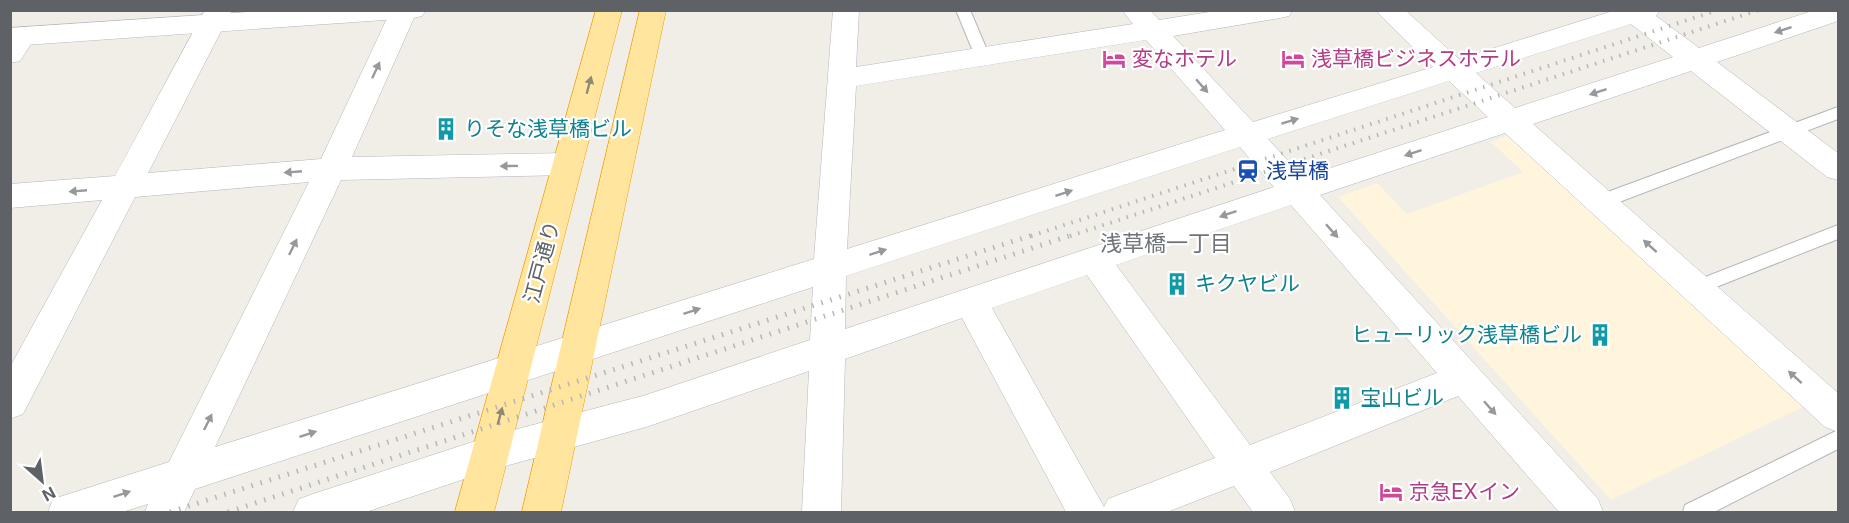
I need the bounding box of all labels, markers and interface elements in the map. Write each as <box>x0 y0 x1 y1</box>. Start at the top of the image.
one-way arrow <box>1774 26 1792 35</box>
hotel icon: 変なホテル <box>1101 46 1127 72</box>
place label: 変なホテル <box>1132 46 1237 71</box>
hotel icon: 浅草橋ビジネスホテル <box>1280 46 1306 72</box>
place label: 浅草橋ビジネスホテル <box>1311 46 1521 71</box>
one-way arrow <box>372 62 381 79</box>
one-way arrow <box>585 76 594 94</box>
one-way arrow <box>1195 78 1208 93</box>
one-way arrow <box>1589 88 1607 97</box>
building icon: りそな浅草橋ビル <box>433 116 459 142</box>
place label: りそな浅草橋ビル <box>464 116 632 141</box>
one-way arrow <box>1281 116 1299 125</box>
one-way arrow <box>1404 149 1422 158</box>
station icon: 浅草橋 <box>1235 158 1261 184</box>
place label: 浅草橋 <box>1266 158 1329 183</box>
one-way arrow <box>500 161 519 170</box>
one-way arrow <box>284 167 303 177</box>
one-way arrow <box>69 186 88 196</box>
one-way arrow <box>1055 188 1073 197</box>
one-way arrow <box>1219 210 1237 220</box>
street label: 江戸通り <box>519 218 564 306</box>
one-way arrow <box>1325 224 1339 239</box>
district label: 浅草橋一丁目 <box>1100 230 1232 256</box>
one-way arrow <box>288 238 298 255</box>
one-way arrow <box>1643 240 1658 253</box>
one-way arrow <box>869 247 887 256</box>
building icon: キクヤビル <box>1164 271 1190 297</box>
place label: キクヤビル <box>1195 271 1300 296</box>
one-way arrow <box>683 306 701 316</box>
place label: ヒューリック浅草橋ビル <box>1351 322 1582 347</box>
building icon: ヒューリック浅草橋ビル <box>1587 322 1613 348</box>
one-way arrow <box>1788 371 1803 384</box>
building icon: 宝山ビル <box>1329 385 1355 411</box>
place label: 宝山ビル <box>1360 385 1444 410</box>
one-way arrow <box>1483 400 1496 415</box>
one-way arrow <box>496 406 506 425</box>
one-way arrow <box>203 414 212 431</box>
one-way arrow <box>299 429 317 438</box>
north arrow <box>12 451 72 511</box>
hotel icon: 京急EXイン <box>1378 479 1404 505</box>
place label: 京急EXイン <box>1409 479 1520 504</box>
text: N <box>39 483 59 506</box>
one-way arrow <box>113 489 131 499</box>

